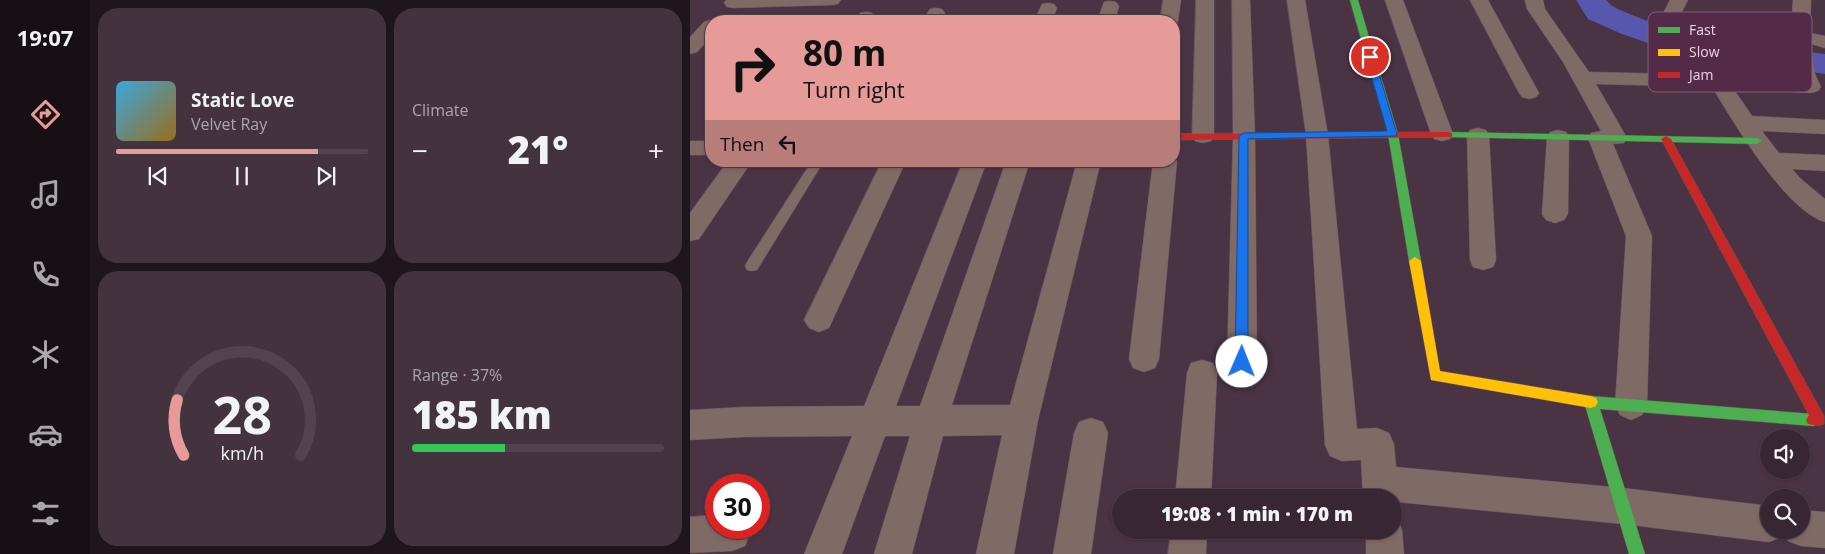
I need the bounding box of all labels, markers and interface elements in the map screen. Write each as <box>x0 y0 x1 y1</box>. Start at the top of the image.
legend <box>1648 12 1812 92</box>
text: Fast <box>1689 20 1716 39</box>
text: 19:07 <box>17 22 73 52</box>
text: 80 m <box>803 29 886 76</box>
icon: right <box>720 35 785 100</box>
pin <box>1349 36 1391 78</box>
text: Slow <box>1689 42 1720 61</box>
icon: arrive <box>1356 43 1384 71</box>
text: Jam <box>1687 65 1714 84</box>
text: Turn right <box>803 74 905 104</box>
text: Static Love <box>191 87 294 113</box>
icon: directions <box>28 97 63 132</box>
text: Climate <box>412 99 469 121</box>
text: Velvet Ray <box>191 113 267 135</box>
text: 21° <box>508 123 568 175</box>
icon: left <box>774 130 802 158</box>
text: − <box>412 131 428 169</box>
text: + <box>648 131 664 169</box>
text: Then <box>720 131 764 157</box>
icon: previous <box>144 162 172 190</box>
icon: pause <box>228 162 256 190</box>
icon: next <box>312 162 340 190</box>
icon: music <box>28 177 63 212</box>
icon: phone <box>28 257 63 292</box>
position arrow <box>1215 335 1267 387</box>
icon: climate <box>28 337 63 372</box>
text: Range · 37% <box>412 364 502 386</box>
text: 28 <box>212 378 272 449</box>
text: 185 km <box>412 388 552 440</box>
icon: car <box>28 417 63 452</box>
map controls <box>1760 429 1810 539</box>
button: sound <box>1760 429 1810 479</box>
text: km/h <box>220 441 264 465</box>
speed limit sign: 30 <box>705 474 770 539</box>
button: search <box>1760 489 1810 539</box>
icon: filters <box>28 496 63 531</box>
text: 19:08 · 1 min · 170 m <box>1161 501 1353 527</box>

